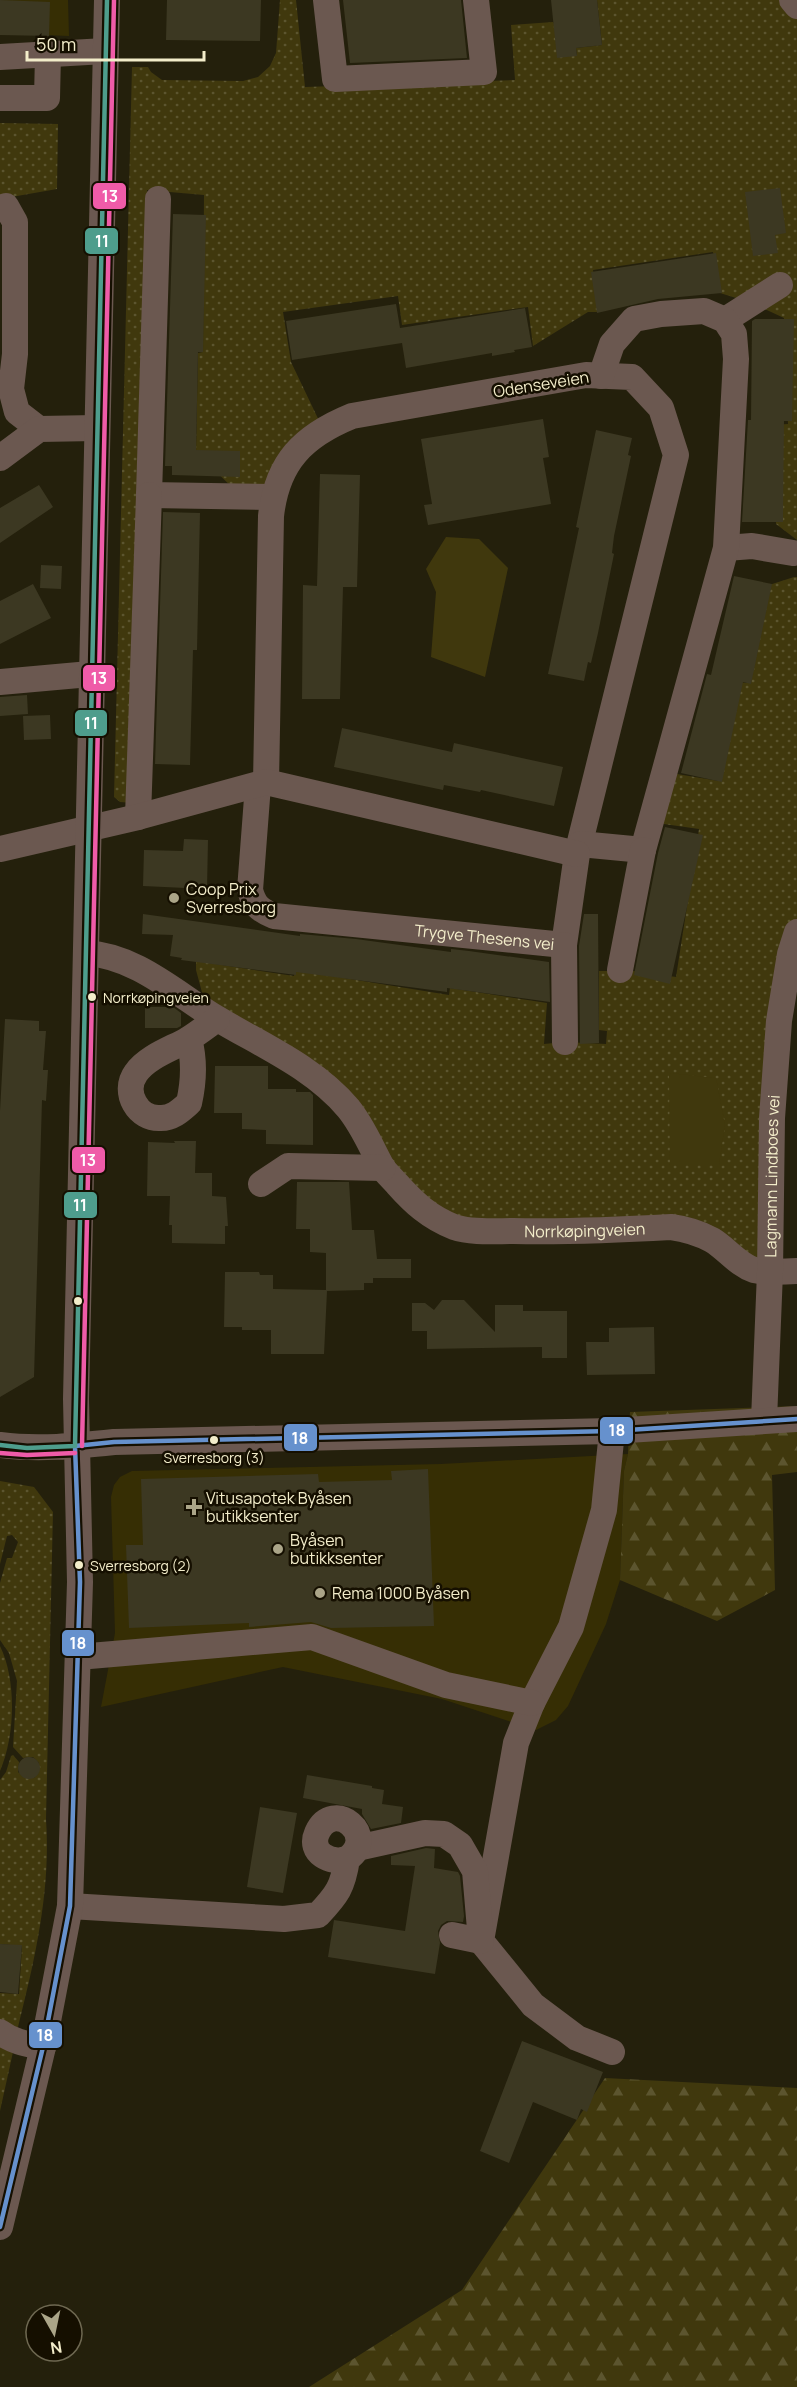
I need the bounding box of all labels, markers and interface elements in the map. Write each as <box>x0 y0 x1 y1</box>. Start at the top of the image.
scale bar <box>27 24 204 62</box>
text: 50 m <box>36 32 76 56</box>
line badge: 13 <box>92 182 127 210</box>
text: 13 <box>102 185 118 207</box>
line badge: 11 <box>84 227 119 255</box>
text: 11 <box>95 230 109 252</box>
street label: Odenseveien <box>492 366 590 402</box>
line badge: 13 <box>82 664 116 692</box>
text: 13 <box>91 667 107 689</box>
line badge: 11 <box>74 709 108 737</box>
text: 11 <box>84 712 98 734</box>
place label: Coop Prix Sverresborg <box>186 878 276 918</box>
marker: Coop Prix Sverresborg <box>167 891 181 905</box>
street label: Trygve Thesens vei <box>413 919 555 955</box>
place label: Norrkøpingveien <box>103 988 209 1007</box>
marker: Norrkøpingveien <box>86 991 98 1003</box>
street label: Lagmann Lindboes vei <box>759 1094 785 1258</box>
line badge: 13 <box>71 1146 106 1174</box>
text: 13 <box>80 1149 96 1171</box>
line badge: 11 <box>63 1191 98 1219</box>
text: 11 <box>73 1194 87 1216</box>
street label: Norrkøpingveien <box>524 1217 646 1242</box>
unlabelled marker <box>72 1295 84 1307</box>
line badge: 18 <box>599 1416 634 1445</box>
text: 18 <box>609 1419 625 1441</box>
line badge: 18 <box>283 1423 318 1452</box>
text: 18 <box>292 1427 308 1449</box>
marker: Sverresborg (3) <box>208 1434 220 1446</box>
place label: Sverresborg (3) <box>163 1448 265 1467</box>
place label: Vitusapotek Byåsen butikksenter <box>206 1487 352 1527</box>
marker: Vitusapotek Byåsen butikksenter <box>187 1500 201 1514</box>
place label: Byåsen butikksenter <box>290 1529 383 1569</box>
marker: Byåsen butikksenter <box>271 1542 285 1556</box>
place label: Sverresborg (2) <box>90 1556 191 1575</box>
marker: Sverresborg (2) <box>73 1559 85 1571</box>
place label: Rema 1000 Byåsen <box>332 1582 469 1604</box>
marker: Rema 1000 Byåsen <box>313 1586 327 1600</box>
line badge: 18 <box>61 1629 95 1657</box>
text: 18 <box>70 1632 86 1654</box>
line badge: 18 <box>28 2021 63 2049</box>
text: 18 <box>37 2024 53 2046</box>
north arrow <box>24 2303 84 2363</box>
text: N <box>49 2336 64 2360</box>

